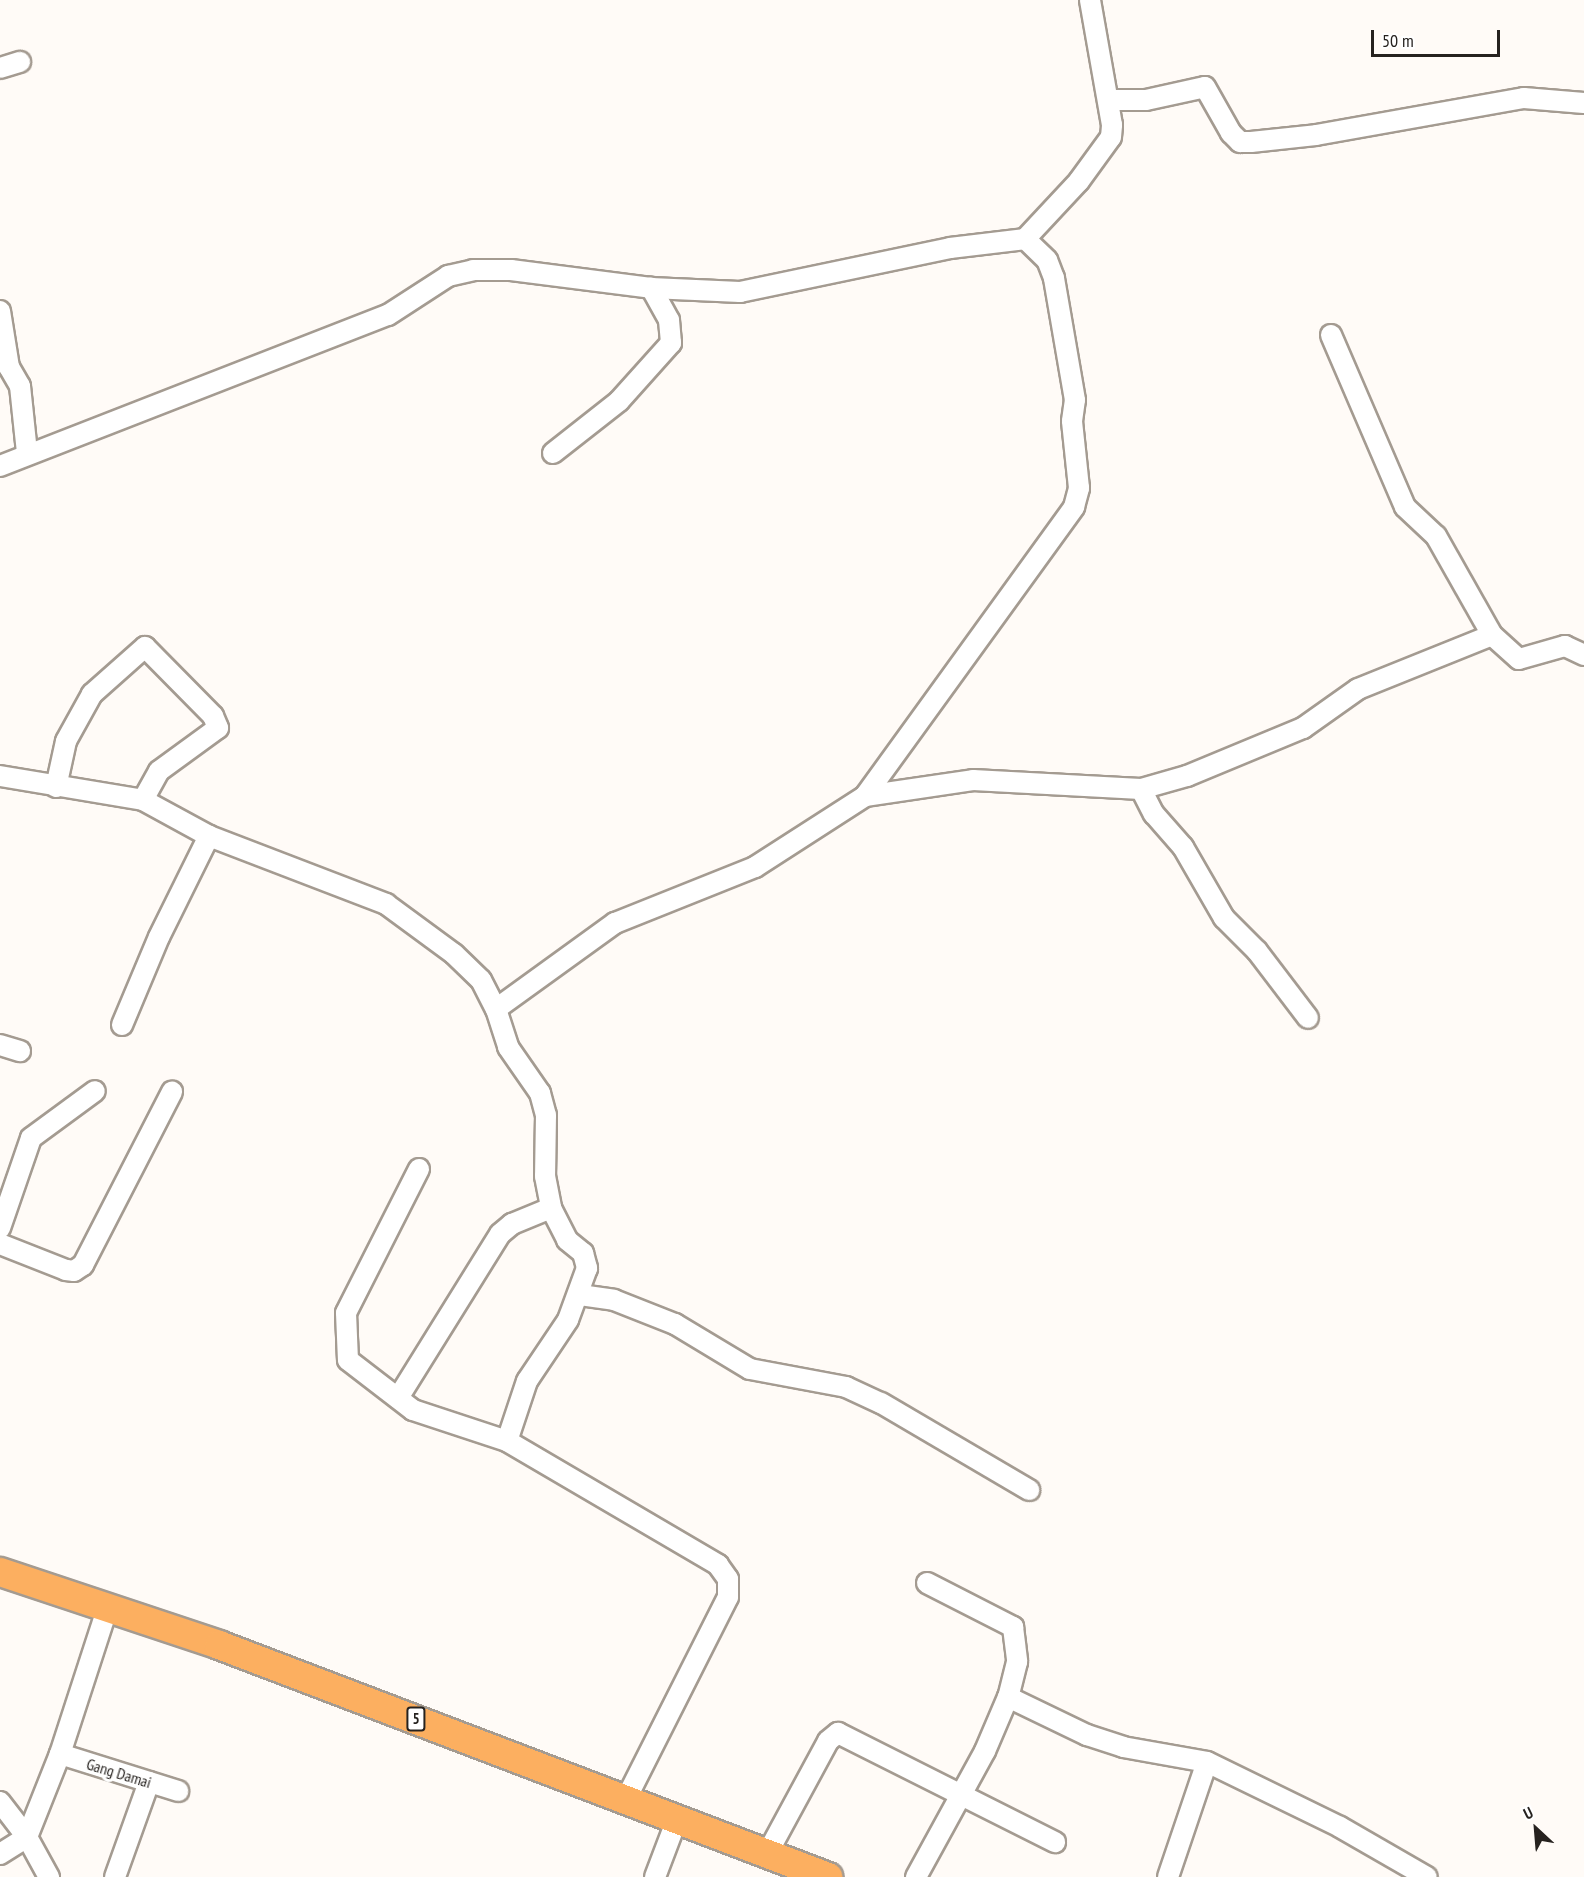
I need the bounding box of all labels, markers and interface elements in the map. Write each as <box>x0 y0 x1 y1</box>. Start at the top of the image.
scale bar <box>1374 18 1503 56</box>
text: 50 m <box>1382 29 1414 52</box>
road number: 5 <box>406 1707 426 1731</box>
street label: Gang Damai <box>84 1754 154 1792</box>
north arrow <box>1506 1799 1566 1859</box>
text: U <box>1520 1802 1536 1824</box>

